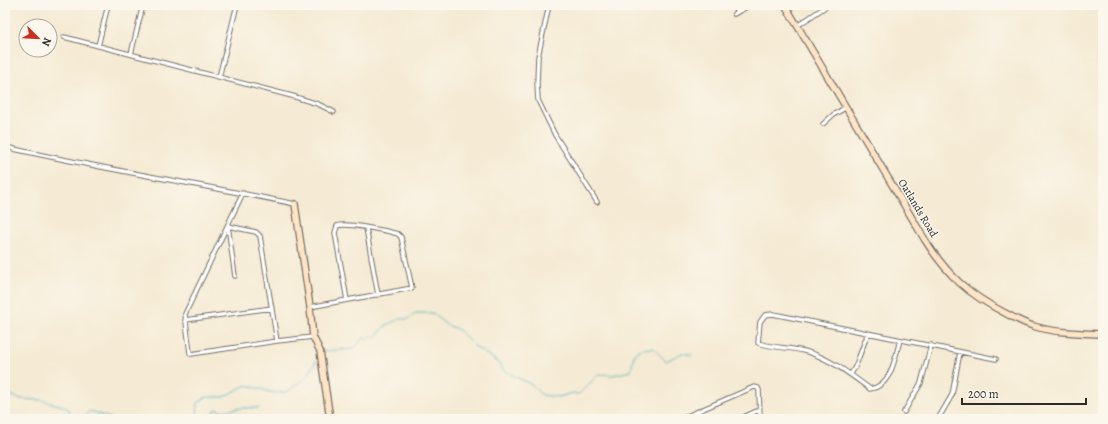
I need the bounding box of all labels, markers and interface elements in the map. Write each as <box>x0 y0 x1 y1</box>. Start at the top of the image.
north arrow <box>18 18 58 58</box>
text: N <box>38 35 55 49</box>
street label: Oatlands Road <box>895 176 941 240</box>
scale bar <box>962 380 1086 406</box>
text: 200 m <box>968 386 999 402</box>

